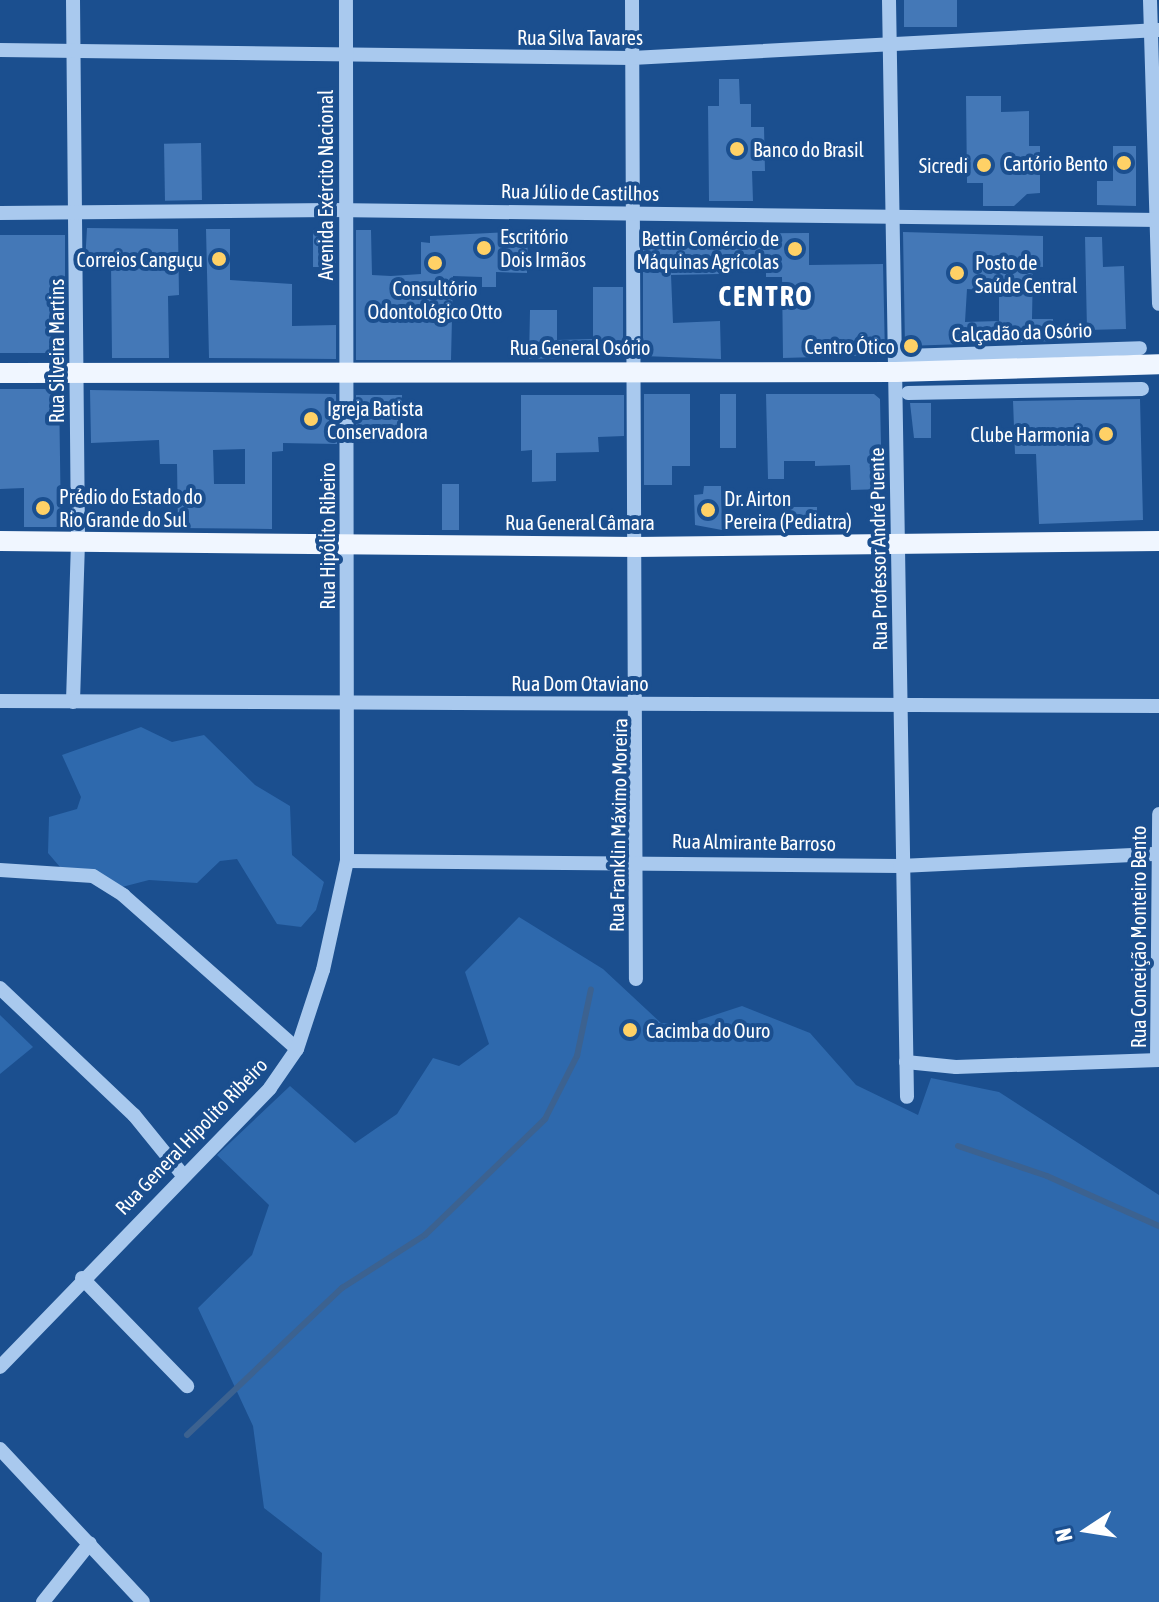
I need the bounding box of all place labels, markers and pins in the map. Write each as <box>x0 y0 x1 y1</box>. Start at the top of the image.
place label: Banco do Brasil <box>753 137 864 161</box>
marker: Banco do Brasil <box>728 140 746 158</box>
place label: Cartório Bento <box>1003 151 1108 175</box>
place label: Sicredi <box>919 153 968 177</box>
marker: Cartório Bento <box>1115 154 1133 172</box>
marker: Sicredi <box>975 156 993 174</box>
place label: Escritório Dois Irmãos <box>500 224 586 271</box>
place label: Bettin Comércio de Máquinas Agrícolas <box>636 226 779 273</box>
marker: Escritório Dois Irmãos <box>475 239 493 257</box>
marker: Bettin Comércio de Máquinas Agrícolas <box>786 240 804 258</box>
place label: Correios Canguçu <box>77 247 203 271</box>
marker: Correios Canguçu <box>210 250 228 268</box>
place label: Posto de Saúde Central <box>975 250 1077 297</box>
marker: Consultório Odontológico Otto <box>426 254 444 272</box>
marker: Posto de Saúde Central <box>946 262 968 284</box>
place label: Consultório Odontológico Otto <box>368 276 502 323</box>
place label: Centro Ótico <box>805 334 895 358</box>
marker: Centro Ótico <box>902 337 920 355</box>
place label: Igreja Batista Conservadora <box>327 396 428 443</box>
marker: Igreja Batista Conservadora <box>302 410 320 428</box>
place label: Clube Harmonia <box>971 422 1090 446</box>
marker: Clube Harmonia <box>1097 425 1115 443</box>
place label: Prédio do Estado do Rio Grande do Sul <box>59 484 203 531</box>
place label: Dr. Airton Pereira (Pediatra) <box>724 486 852 533</box>
marker: Prédio do Estado do Rio Grande do Sul <box>34 499 52 517</box>
marker: Dr. Airton Pereira (Pediatra) <box>699 501 717 519</box>
place label: Cacimba do Ouro <box>646 1018 770 1042</box>
marker: Cacimba do Ouro <box>621 1021 639 1039</box>

